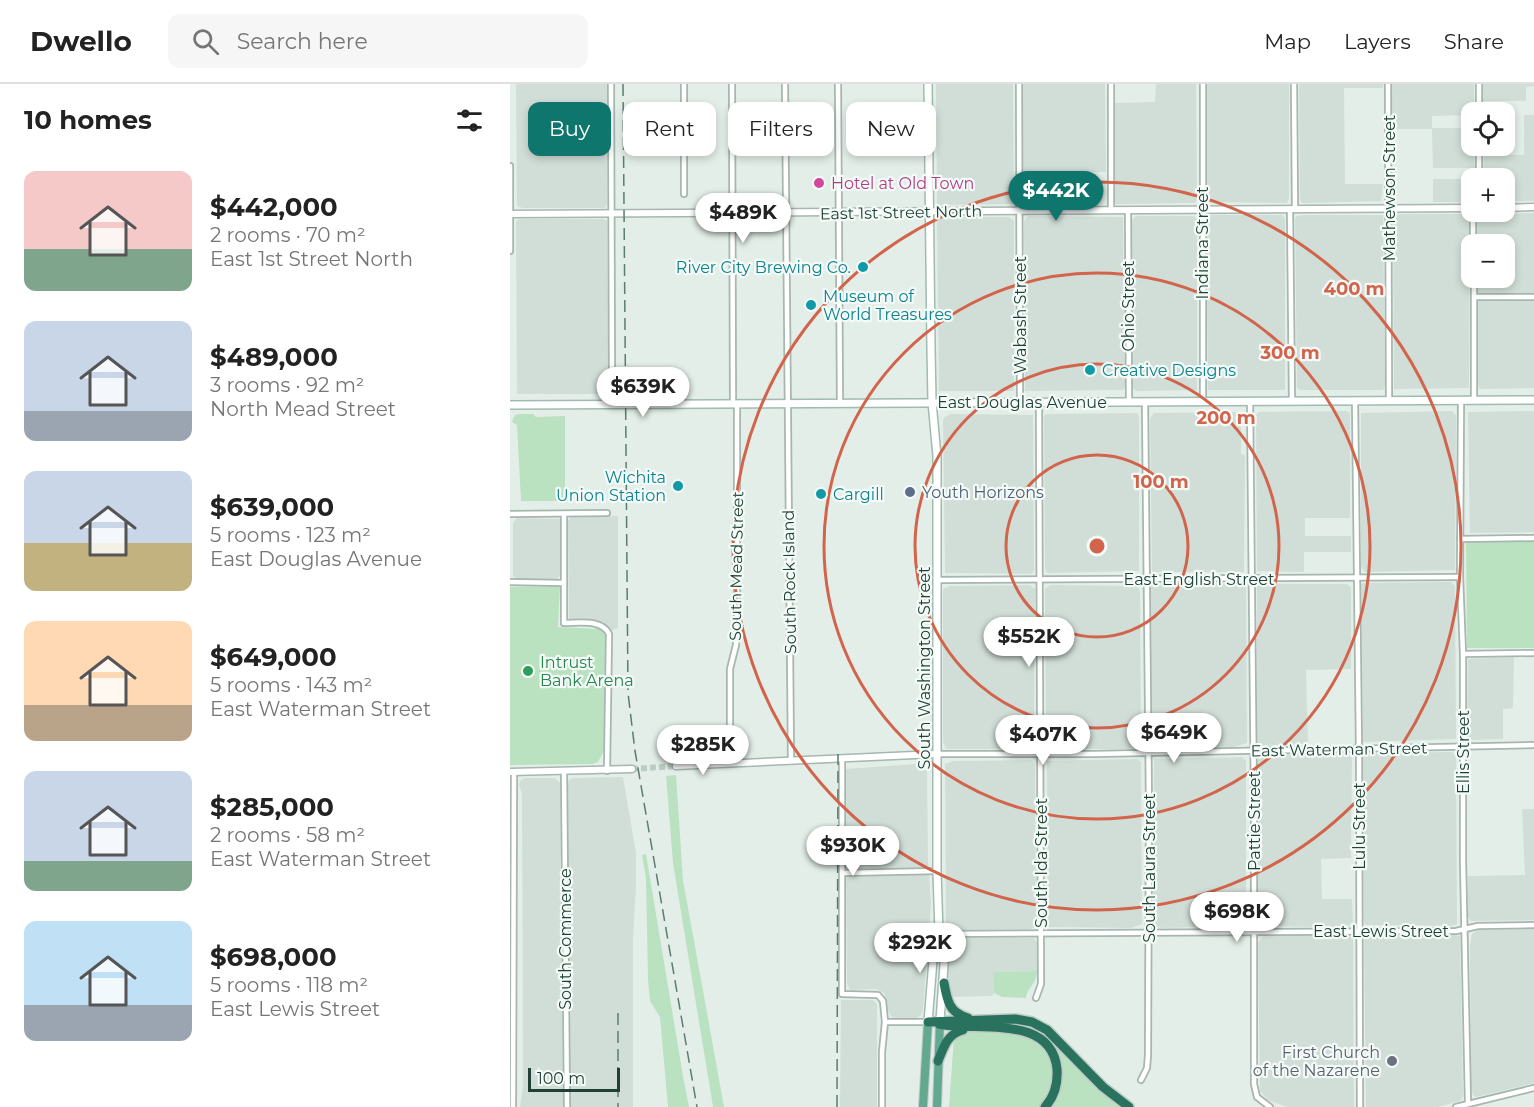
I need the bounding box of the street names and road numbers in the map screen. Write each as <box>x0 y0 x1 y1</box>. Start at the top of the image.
street label: Mathewson Street <box>1380 114 1399 261</box>
street label: Indiana Street <box>1193 186 1212 300</box>
street label: East 1st Street North <box>820 202 982 223</box>
street label: Wabash Street <box>1011 256 1030 374</box>
street label: Ohio Street <box>1119 260 1138 352</box>
street label: East Douglas Avenue <box>937 393 1107 412</box>
street label: South Mead Street <box>726 491 747 641</box>
street label: South Rock Island <box>779 510 800 654</box>
street label: South Washington Street <box>915 566 934 769</box>
street label: East English Street <box>1124 570 1275 589</box>
street label: Ellis Street <box>1454 710 1473 794</box>
street label: East Waterman Street <box>1250 738 1428 761</box>
street label: Pattie Street <box>1245 771 1264 871</box>
street label: Lulu Street <box>1350 782 1369 870</box>
street label: South Laura Street <box>1140 793 1159 943</box>
street label: South Ida Street <box>1032 798 1051 928</box>
street label: South Commerce <box>556 868 575 1010</box>
street label: East Lewis Street <box>1313 922 1450 941</box>

